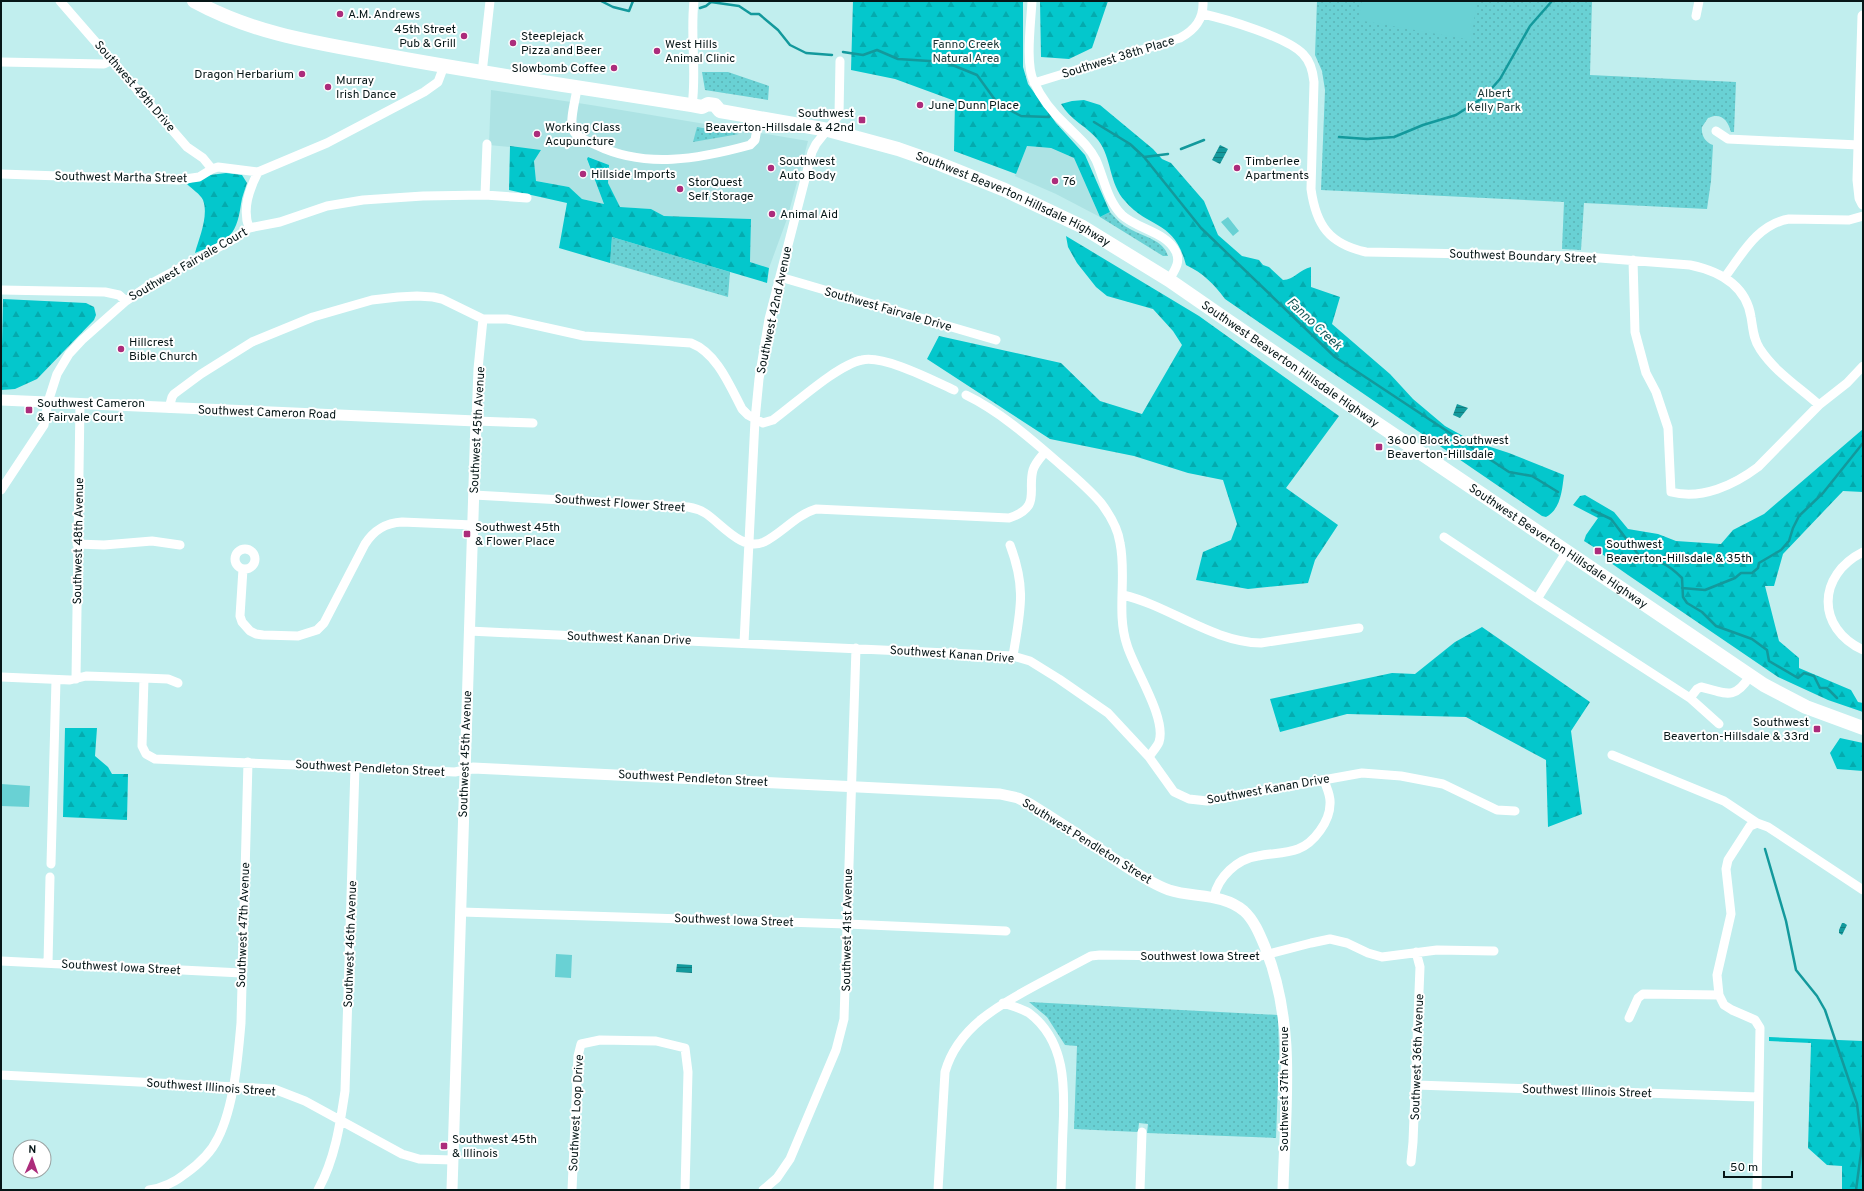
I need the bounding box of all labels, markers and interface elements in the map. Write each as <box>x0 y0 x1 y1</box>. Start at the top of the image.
place label: A.M. Andrews <box>348 7 420 23</box>
marker: A.M. Andrews <box>335 9 345 19</box>
place label: 45th Street Pub & Grill <box>394 22 456 52</box>
place label: Steeplejack Pizza and Beer <box>521 29 602 59</box>
marker: 45th Street Pub & Grill <box>459 31 469 41</box>
street label: Southwest 38th Place <box>1060 33 1177 83</box>
place label: West Hills Animal Clinic <box>665 37 735 67</box>
park label: Fanno Creek Natural Area <box>932 37 1000 67</box>
street label: Southwest 49th Drive <box>90 38 178 136</box>
marker: Steeplejack Pizza and Beer <box>508 38 518 48</box>
marker: West Hills Animal Clinic <box>652 46 662 56</box>
place label: Slowbomb Coffee <box>511 61 606 77</box>
marker: Slowbomb Coffee <box>609 63 619 73</box>
place label: Dragon Herbarium <box>194 67 294 83</box>
marker: Dragon Herbarium <box>297 69 307 79</box>
place label: Murray Irish Dance <box>336 73 396 103</box>
marker: Murray Irish Dance <box>323 82 333 92</box>
park label: Albert Kelly Park <box>1467 86 1521 116</box>
place label: June Dunn Place <box>928 98 1019 114</box>
marker: June Dunn Place <box>915 100 925 110</box>
place label: Southwest Beaverton-Hillsdale & 42nd <box>705 106 854 136</box>
marker: Southwest Beaverton-Hillsdale & 42nd <box>857 115 867 125</box>
place label: Working Class Acupuncture <box>545 120 621 150</box>
marker: Working Class Acupuncture <box>532 129 542 139</box>
street label: Southwest Beaverton Hillsdale Highway <box>913 149 1113 251</box>
place label: Southwest Auto Body <box>779 154 836 184</box>
place label: Timberlee Apartments <box>1245 154 1309 184</box>
marker: Southwest Auto Body <box>766 163 776 173</box>
marker: Timberlee Apartments <box>1232 163 1242 173</box>
place label: Hillside Imports <box>591 167 676 183</box>
street label: Southwest Martha Street <box>54 169 188 187</box>
marker: Hillside Imports <box>578 169 588 179</box>
place label: 76 <box>1063 174 1076 190</box>
place label: StorQuest Self Storage <box>688 175 754 205</box>
marker: 76 <box>1050 176 1060 186</box>
marker: StorQuest Self Storage <box>675 184 685 194</box>
place label: Animal Aid <box>780 207 838 223</box>
marker: Animal Aid <box>767 209 777 219</box>
street label: Southwest Fairvale Court <box>126 224 251 305</box>
street label: Southwest 42nd Avenue <box>754 245 796 375</box>
street label: Southwest Boundary Street <box>1449 246 1597 268</box>
street label: Southwest Fairvale Drive <box>822 284 953 336</box>
water label: Fanno Creek <box>1283 295 1345 354</box>
street label: Southwest Beaverton Hillsdale Highway <box>1198 298 1382 432</box>
place label: Hillcrest Bible Church <box>129 335 198 365</box>
marker: Hillcrest Bible Church <box>116 344 126 354</box>
street label: Southwest 45th Avenue <box>467 366 489 494</box>
place label: Southwest Cameron & Fairvale Court <box>37 396 145 426</box>
street label: Southwest Cameron Road <box>197 403 336 423</box>
marker: Southwest Cameron & Fairvale Court <box>24 405 34 415</box>
place label: 3600 Block Southwest Beaverton-Hillsdale <box>1387 433 1509 463</box>
marker: 3600 Block Southwest Beaverton-Hillsdale <box>1374 442 1384 452</box>
street label: Southwest 48th Avenue <box>70 477 88 605</box>
street label: Southwest Beaverton Hillsdale Highway <box>1465 481 1650 613</box>
street label: Southwest Flower Street <box>554 491 686 517</box>
place label: Southwest 45th & Flower Place <box>475 520 560 550</box>
marker: Southwest 45th & Flower Place <box>462 529 472 539</box>
place label: Southwest Beaverton-Hillsdale & 35th <box>1606 537 1752 567</box>
marker: Southwest Beaverton-Hillsdale & 35th <box>1593 546 1603 556</box>
street label: Southwest Kanan Drive <box>566 629 691 649</box>
street label: Southwest Kanan Drive <box>889 643 1015 667</box>
street label: Southwest 45th Avenue <box>456 690 476 818</box>
place label: Southwest Beaverton-Hillsdale & 33rd <box>1663 715 1809 745</box>
marker: Southwest Beaverton-Hillsdale & 33rd <box>1812 724 1822 734</box>
street label: Southwest Pendleton Street <box>295 757 445 781</box>
street label: Southwest Pendleton Street <box>618 767 768 791</box>
street label: Southwest Kanan Drive <box>1205 771 1331 809</box>
street label: Southwest Pendleton Street <box>1019 795 1154 888</box>
street label: Southwest 47th Avenue <box>234 862 254 988</box>
street label: Southwest 41st Avenue <box>839 868 857 992</box>
street label: Southwest 46th Avenue <box>341 880 361 1008</box>
street label: Southwest Iowa Street <box>674 911 794 931</box>
street label: Southwest Iowa Street <box>1140 949 1260 965</box>
street label: Southwest Iowa Street <box>61 957 181 979</box>
street label: Southwest 36th Avenue <box>1408 993 1428 1121</box>
street label: Southwest 37th Avenue <box>1277 1026 1293 1152</box>
street label: Southwest Loop Drive <box>566 1054 588 1172</box>
street label: Southwest Illinois Street <box>146 1075 276 1101</box>
street label: Southwest Illinois Street <box>1522 1082 1652 1102</box>
place label: Southwest 45th & Illinois <box>452 1132 537 1162</box>
north arrow <box>12 1139 52 1179</box>
marker: Southwest 45th & Illinois <box>439 1141 449 1151</box>
text: N <box>28 1143 37 1157</box>
scale bar <box>1724 1153 1792 1179</box>
text: 50 m <box>1730 1160 1758 1176</box>

